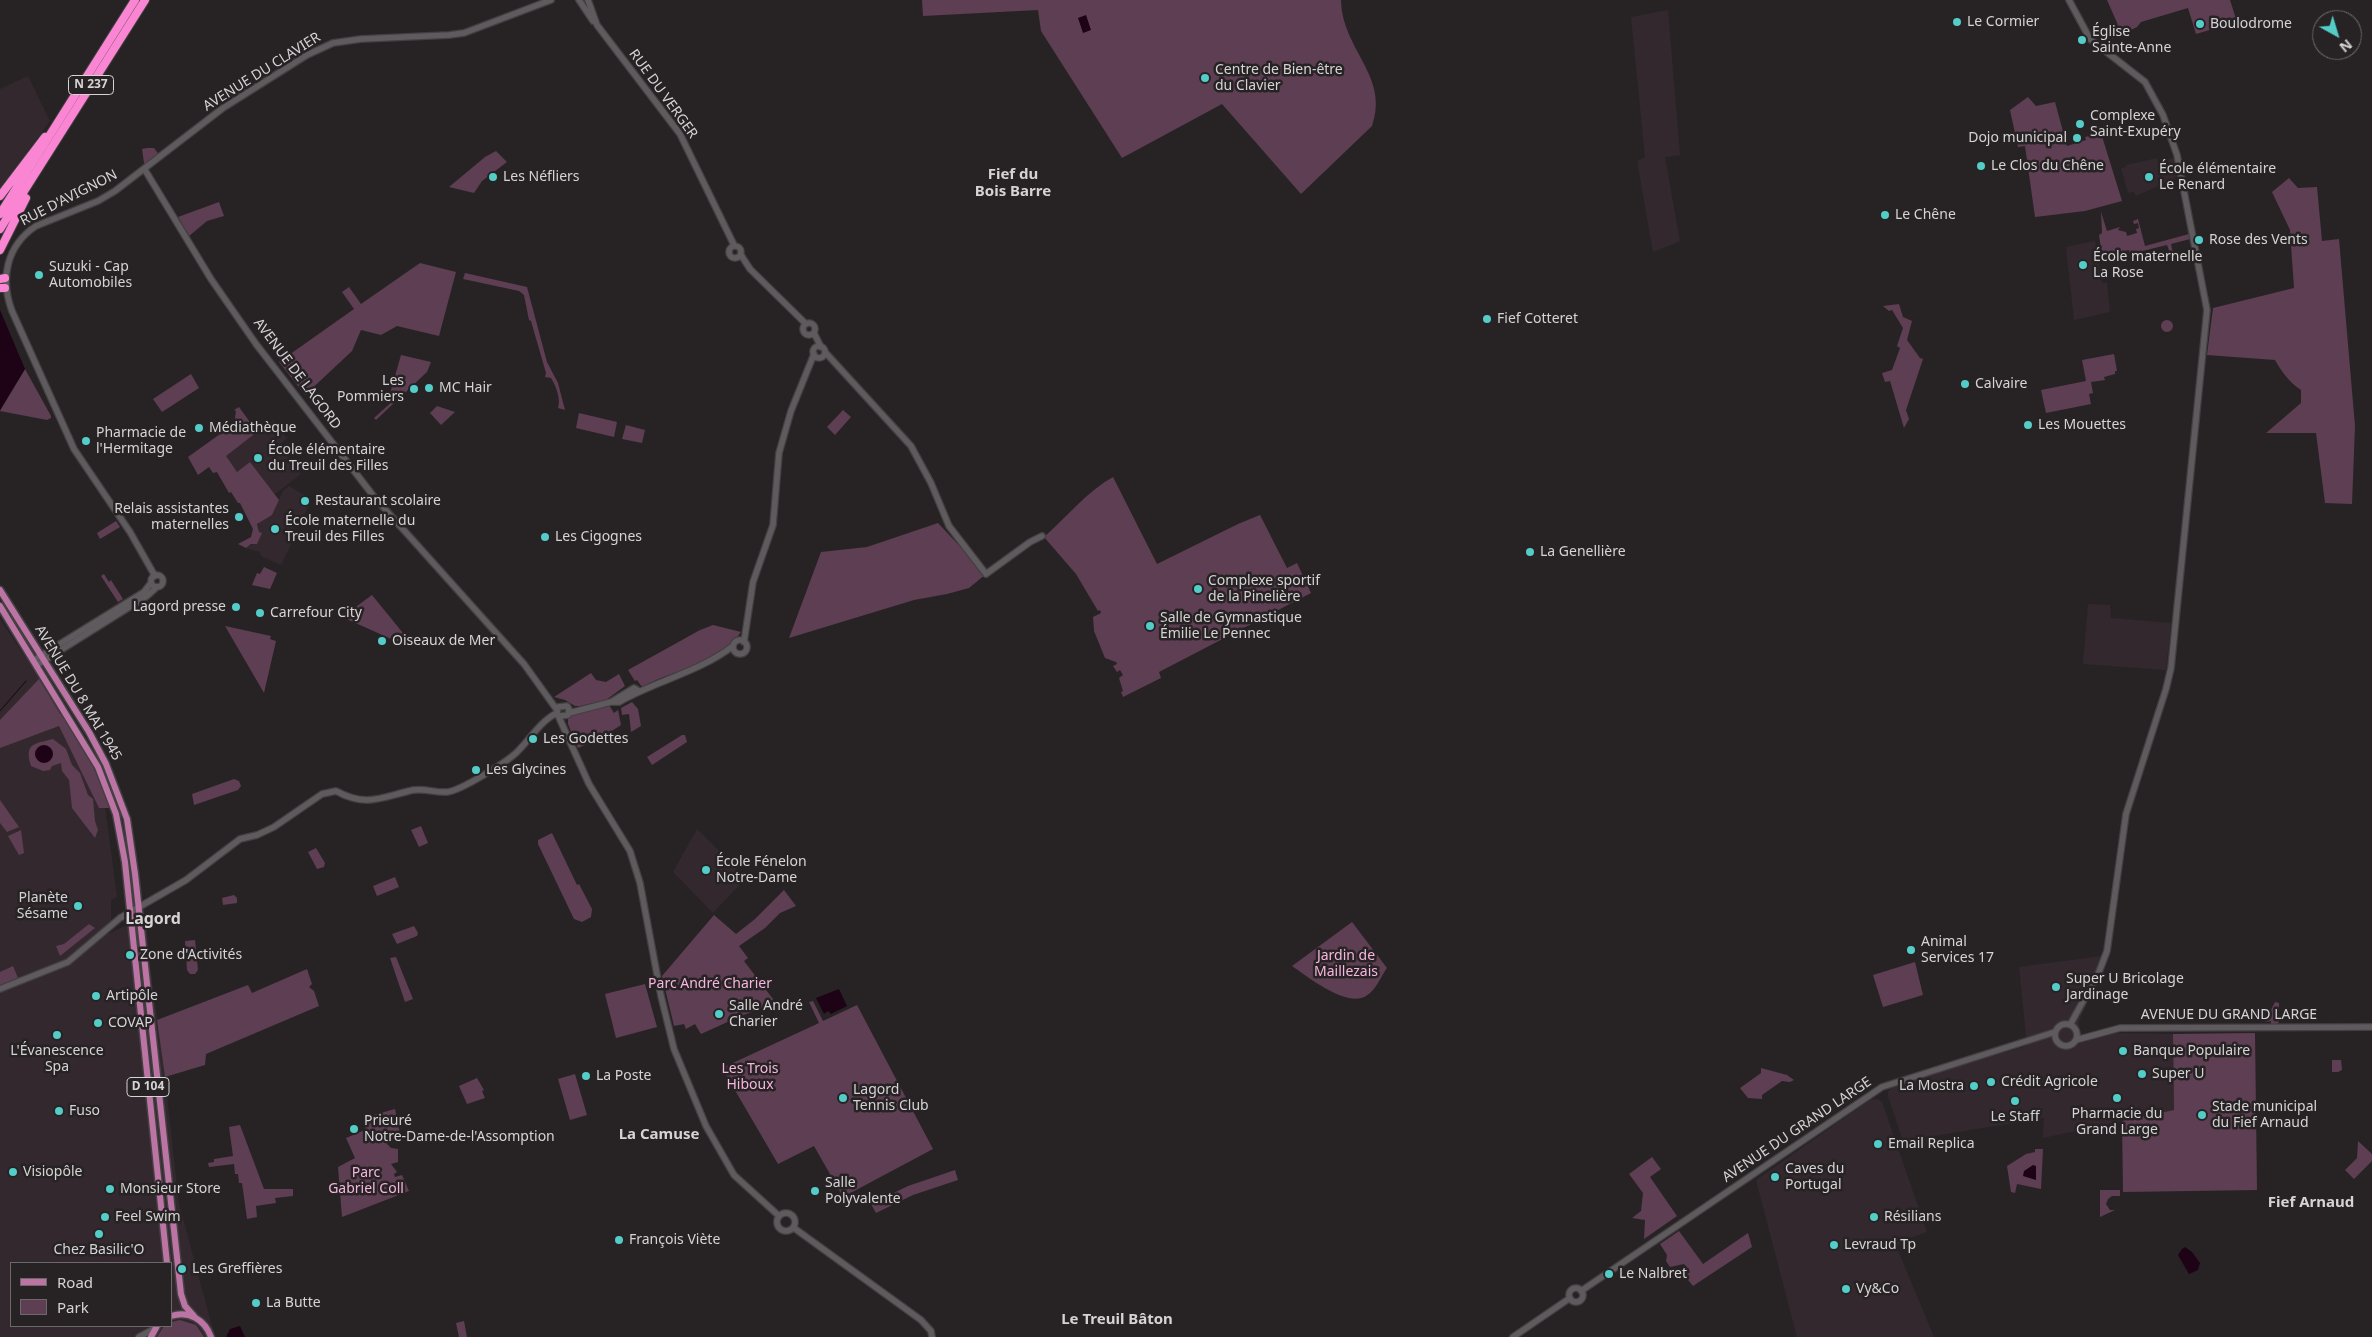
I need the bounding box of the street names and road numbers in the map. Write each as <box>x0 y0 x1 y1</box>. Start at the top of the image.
street label: AVENUE DU CLAVIER <box>200 29 324 115</box>
street label: RUE DU VERGER <box>625 46 701 142</box>
road number: N 237 <box>68 76 114 94</box>
street label: RUE D'AVIGNON <box>18 166 120 230</box>
street label: AVENUE DE LAGORD <box>250 315 344 433</box>
street label: AVENUE DU 8 MAI 1945 <box>31 622 125 764</box>
street label: AVENUE DU GRAND LARGE <box>2141 1007 2317 1023</box>
street label: AVENUE DU GRAND LARGE <box>1719 1074 1875 1186</box>
road number: D 104 <box>127 1078 169 1096</box>

